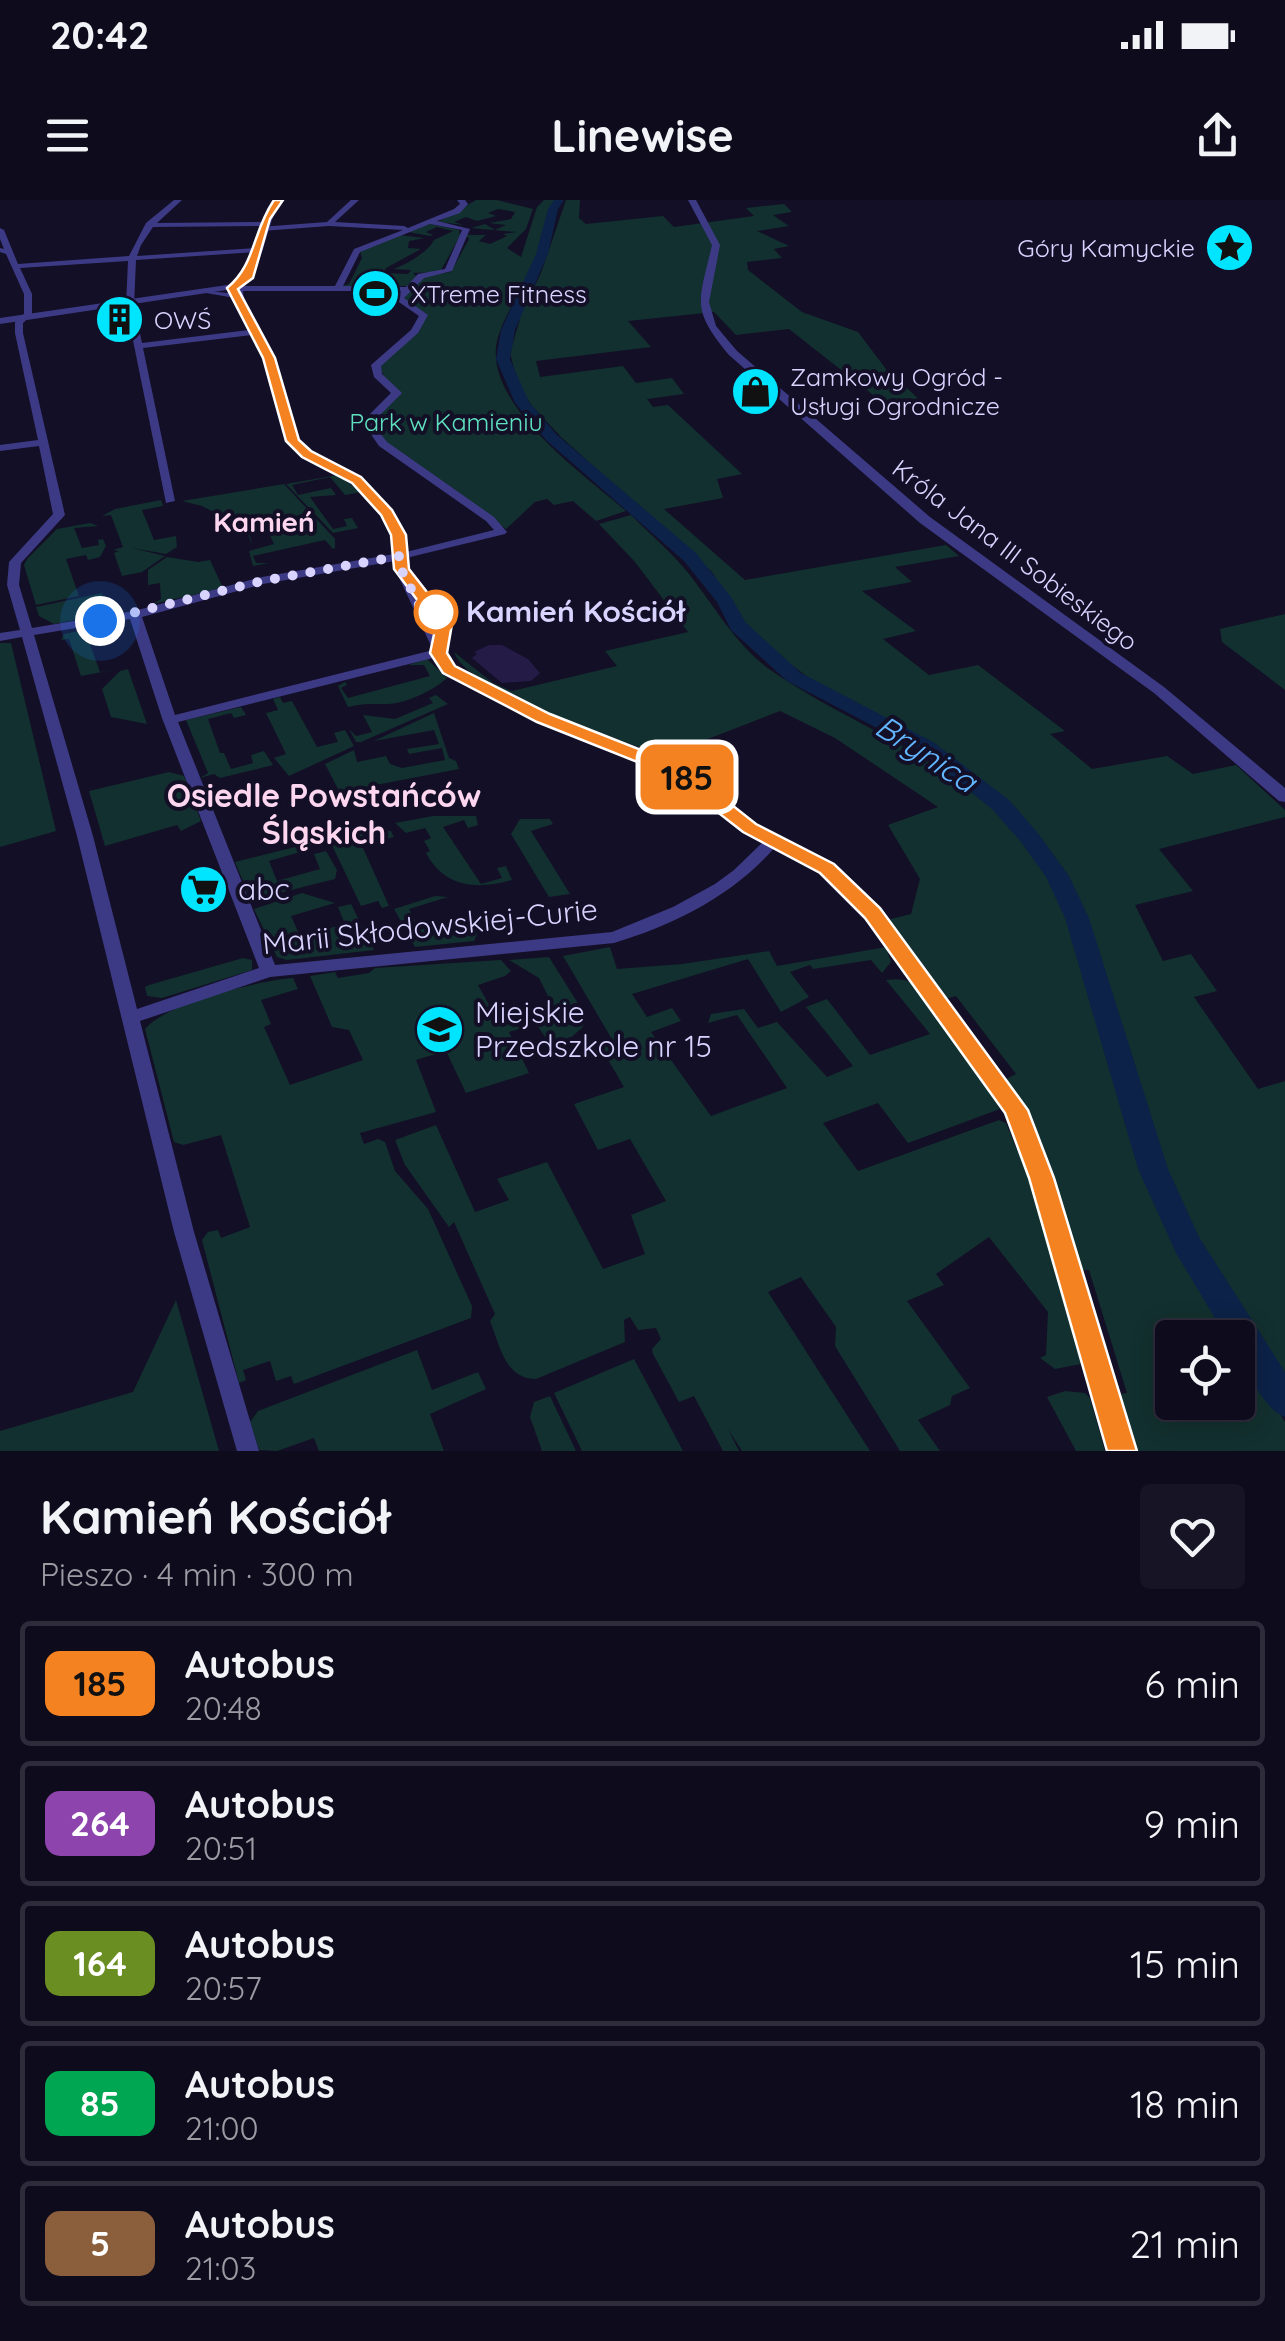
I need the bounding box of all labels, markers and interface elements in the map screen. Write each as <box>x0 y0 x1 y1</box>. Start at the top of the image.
text: 20:42 <box>50 11 149 59</box>
text: Linewise <box>551 107 734 163</box>
icon: menu <box>40 108 95 163</box>
icon: share <box>1190 108 1245 163</box>
place icon: Góry Kamyckie <box>1204 222 1256 274</box>
place label: Góry Kamyckie <box>1017 232 1195 263</box>
sports icon: XTreme Fitness <box>350 268 402 320</box>
place label: XTreme Fitness <box>411 278 587 309</box>
building icon: OWŚ <box>93 294 145 346</box>
place label: OWŚ <box>154 304 211 335</box>
place label: Zamkowy Ogród - Usługi Ogrodnicze <box>790 361 1003 421</box>
shop icon: Zamkowy Ogród - Usługi Ogrodnicze <box>729 365 781 417</box>
park label: Park w Kamieniu <box>349 406 543 437</box>
street label: Króla Jana III Sobieskiego <box>887 452 1144 657</box>
district label: Kamień <box>213 504 315 539</box>
marker: Kamień Kościół <box>415 591 457 633</box>
place label: Kamień Kościół <box>466 592 686 630</box>
your location <box>75 596 125 646</box>
water label: Brynica <box>868 706 986 801</box>
line badge: 185 <box>630 744 744 810</box>
text: 185 <box>661 755 713 799</box>
district label: Osiedle Powstańców Śląskich <box>167 775 481 852</box>
supermarket icon: abc <box>177 864 229 916</box>
place label: abc <box>238 870 290 908</box>
street label: Marii Skłodowskiej-Curie <box>260 889 600 963</box>
place label: Miejskie Przedszkole nr 15 <box>475 993 712 1065</box>
school or university icon: Miejskie Przedszkole nr 15 <box>414 1004 466 1056</box>
map controls <box>1155 1320 1255 1420</box>
button: locate <box>1155 1320 1255 1420</box>
button: heart <box>1140 1484 1245 1589</box>
text: Kamień Kościół <box>40 1486 390 1546</box>
text: Pieszo · 4 min · 300 m <box>40 1554 354 1594</box>
text: Autobus <box>185 1640 335 1688</box>
text: 6 min <box>1144 1660 1240 1708</box>
text: 185 <box>74 1661 126 1705</box>
text: 20:48 <box>185 1688 262 1728</box>
text: Autobus <box>185 1780 335 1828</box>
text: 9 min <box>1144 1800 1240 1848</box>
text: 264 <box>70 1801 130 1845</box>
text: 20:51 <box>185 1828 257 1868</box>
text: Autobus <box>185 1920 335 1968</box>
text: 15 min <box>1130 1940 1240 1988</box>
text: 164 <box>73 1941 127 1985</box>
text: 20:57 <box>185 1968 262 2008</box>
text: Autobus <box>185 2060 335 2108</box>
text: 18 min <box>1130 2080 1240 2128</box>
text: 85 <box>80 2081 120 2125</box>
text: 21:00 <box>185 2108 259 2148</box>
text: Autobus <box>185 2200 335 2248</box>
text: 21 min <box>1130 2220 1240 2268</box>
text: 5 <box>90 2221 110 2265</box>
text: 21:03 <box>185 2248 256 2288</box>

